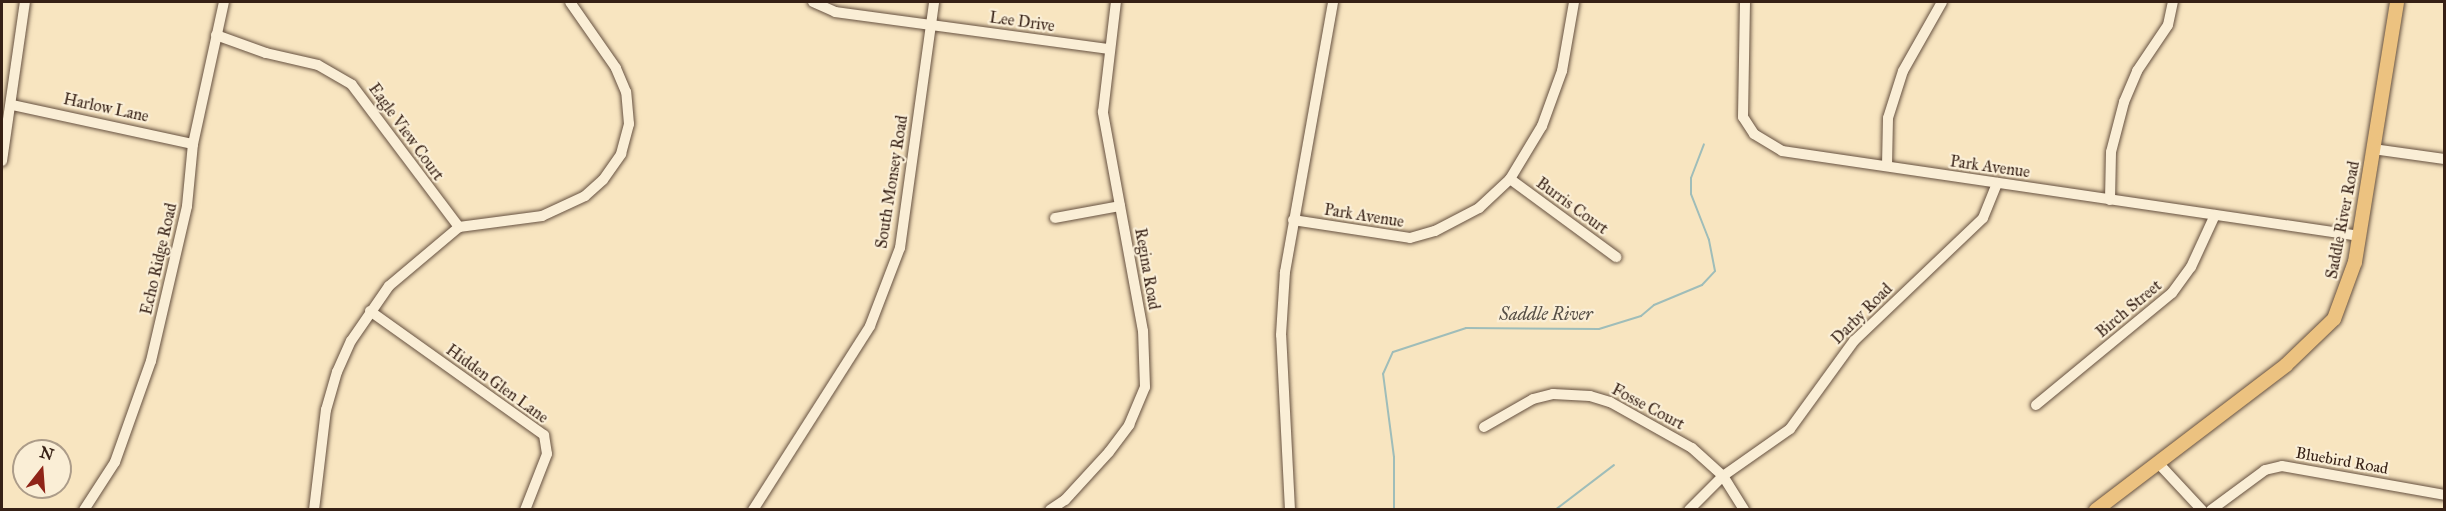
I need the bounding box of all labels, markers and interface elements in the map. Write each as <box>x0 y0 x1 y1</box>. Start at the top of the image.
street label: Lee Drive <box>988 8 1056 36</box>
street label: Eagle View Court <box>364 80 448 184</box>
street label: Harlow Lane <box>62 90 150 126</box>
street label: South Monsey Road <box>872 114 912 250</box>
street label: Park Avenue <box>1949 152 2031 182</box>
street label: Saddle River Road <box>2322 159 2364 281</box>
street label: Burris Court <box>1532 174 1612 238</box>
street label: Park Avenue <box>1323 200 1405 232</box>
street label: Echo Ridge Road <box>137 201 181 317</box>
street label: Regina Road <box>1130 227 1164 311</box>
street label: Birch Street <box>2092 276 2166 342</box>
street label: Darby Road <box>1828 280 1896 348</box>
water label: Saddle River <box>1499 303 1593 325</box>
street label: Hidden Glen Lane <box>442 340 552 428</box>
street label: Fosse Court <box>1608 380 1688 434</box>
north arrow <box>12 439 72 499</box>
text: N <box>38 442 56 464</box>
street label: Bluebird Road <box>2294 443 2390 479</box>

